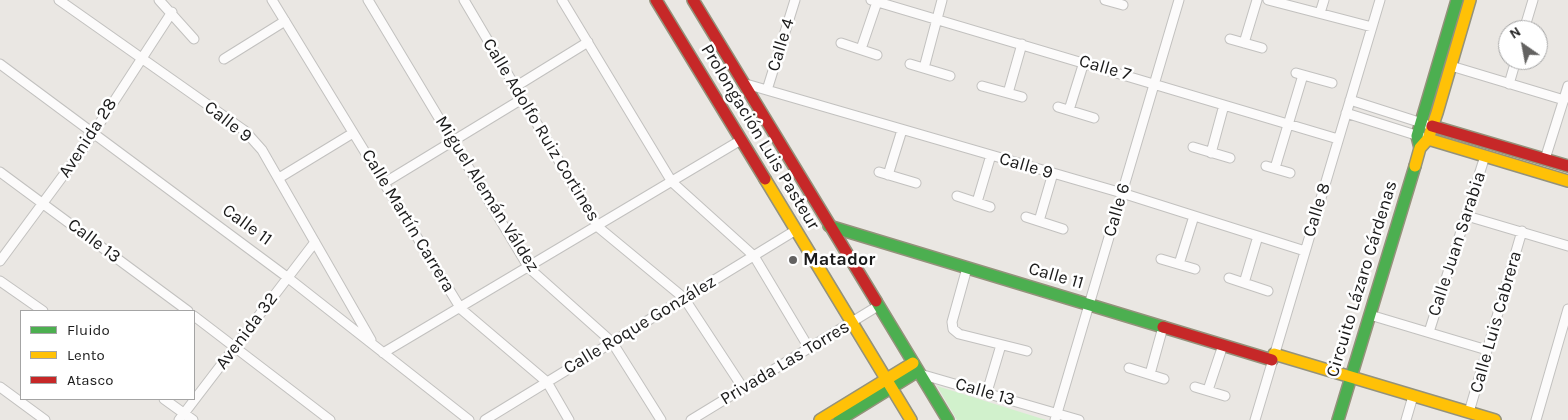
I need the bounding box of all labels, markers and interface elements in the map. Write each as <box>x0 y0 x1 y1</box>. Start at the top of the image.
street label: Calle 4 <box>763 16 799 74</box>
north arrow <box>1498 20 1548 70</box>
text: N <box>1506 23 1524 43</box>
street label: Calle Adolfo Ruiz Cortines <box>478 34 604 226</box>
street label: Prolongación Luis Pasteur <box>696 40 824 234</box>
street label: Calle 7 <box>1077 50 1133 86</box>
street label: Avenida 28 <box>54 94 122 182</box>
street label: Calle 9 <box>200 97 256 147</box>
street label: Miguel Alemán Váldez <box>430 112 544 276</box>
street label: Calle Martín Carrera <box>357 146 459 296</box>
street label: Calle 9 <box>997 148 1055 184</box>
street label: Calle Juan Sarabia <box>1423 169 1491 319</box>
street label: Circuito Lázaro Cárdenas <box>1322 178 1402 380</box>
street label: Calle 8 <box>1299 180 1335 240</box>
street label: Calle 6 <box>1099 181 1135 239</box>
street label: Calle 11 <box>218 200 276 250</box>
street label: Calle 13 <box>63 214 125 268</box>
place label: Matador <box>803 249 875 271</box>
street label: Calle Luis Cabrera <box>1465 249 1527 395</box>
marker: Matador <box>787 254 799 266</box>
street label: Calle 11 <box>1026 258 1086 294</box>
street label: Calle Roque González <box>560 271 720 379</box>
street label: Avenida 32 <box>211 288 283 374</box>
legend <box>20 310 195 400</box>
street label: Privada Las Torres <box>717 316 853 410</box>
text: Fluido <box>67 321 110 339</box>
text: Lento <box>67 346 105 364</box>
text: Atasco <box>67 371 113 389</box>
street label: Calle 13 <box>953 373 1017 411</box>

